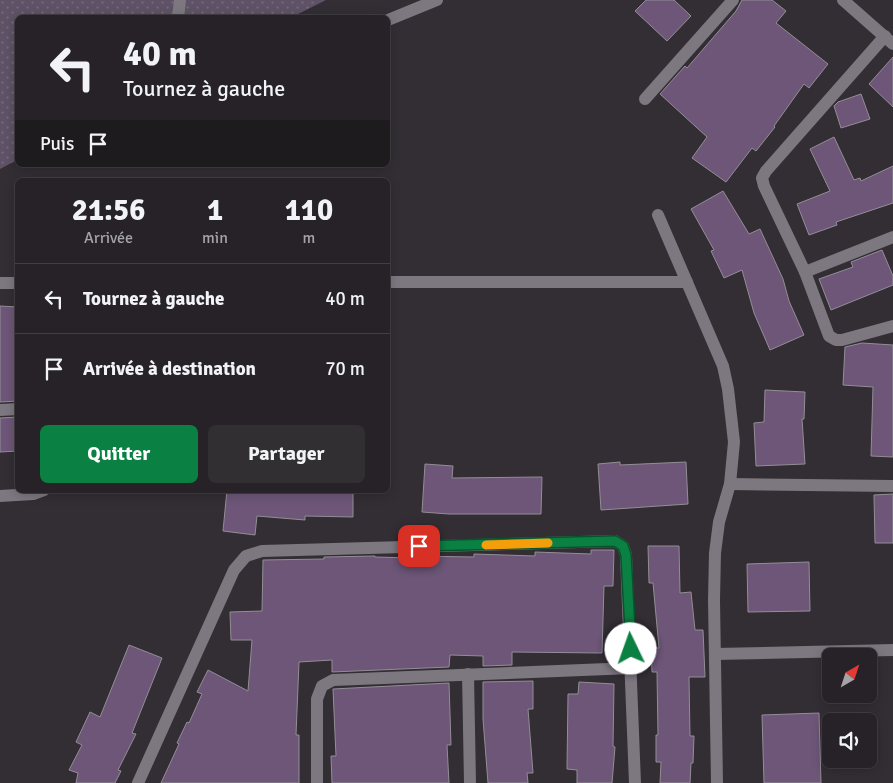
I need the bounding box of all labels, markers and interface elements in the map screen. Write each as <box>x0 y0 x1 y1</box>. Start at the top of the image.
text: 40 m <box>123 32 197 75</box>
icon: left <box>40 35 105 100</box>
text: Tournez à gauche <box>123 75 285 102</box>
icon: arrive <box>84 130 112 158</box>
text: Puis <box>40 132 74 156</box>
text: 21:56 <box>72 192 145 229</box>
text: 1 <box>207 192 223 229</box>
text: 110 <box>285 192 333 229</box>
text: Arrivée <box>84 228 133 248</box>
text: min <box>202 228 228 248</box>
text: m <box>303 228 315 248</box>
icon: left <box>40 285 68 313</box>
text: Tournez à gauche <box>83 287 224 311</box>
text: 40 m <box>325 287 365 311</box>
icon: arrive <box>40 355 68 383</box>
text: Arrivée à destination <box>83 357 256 381</box>
text: 70 m <box>325 357 365 381</box>
button: Quitter <box>40 425 198 483</box>
button: Partager <box>208 425 365 483</box>
pin <box>398 525 440 567</box>
icon: arrive <box>405 532 433 560</box>
position arrow <box>604 622 656 674</box>
north arrow <box>822 648 878 702</box>
map controls <box>822 648 877 768</box>
button: sound <box>822 713 877 768</box>

